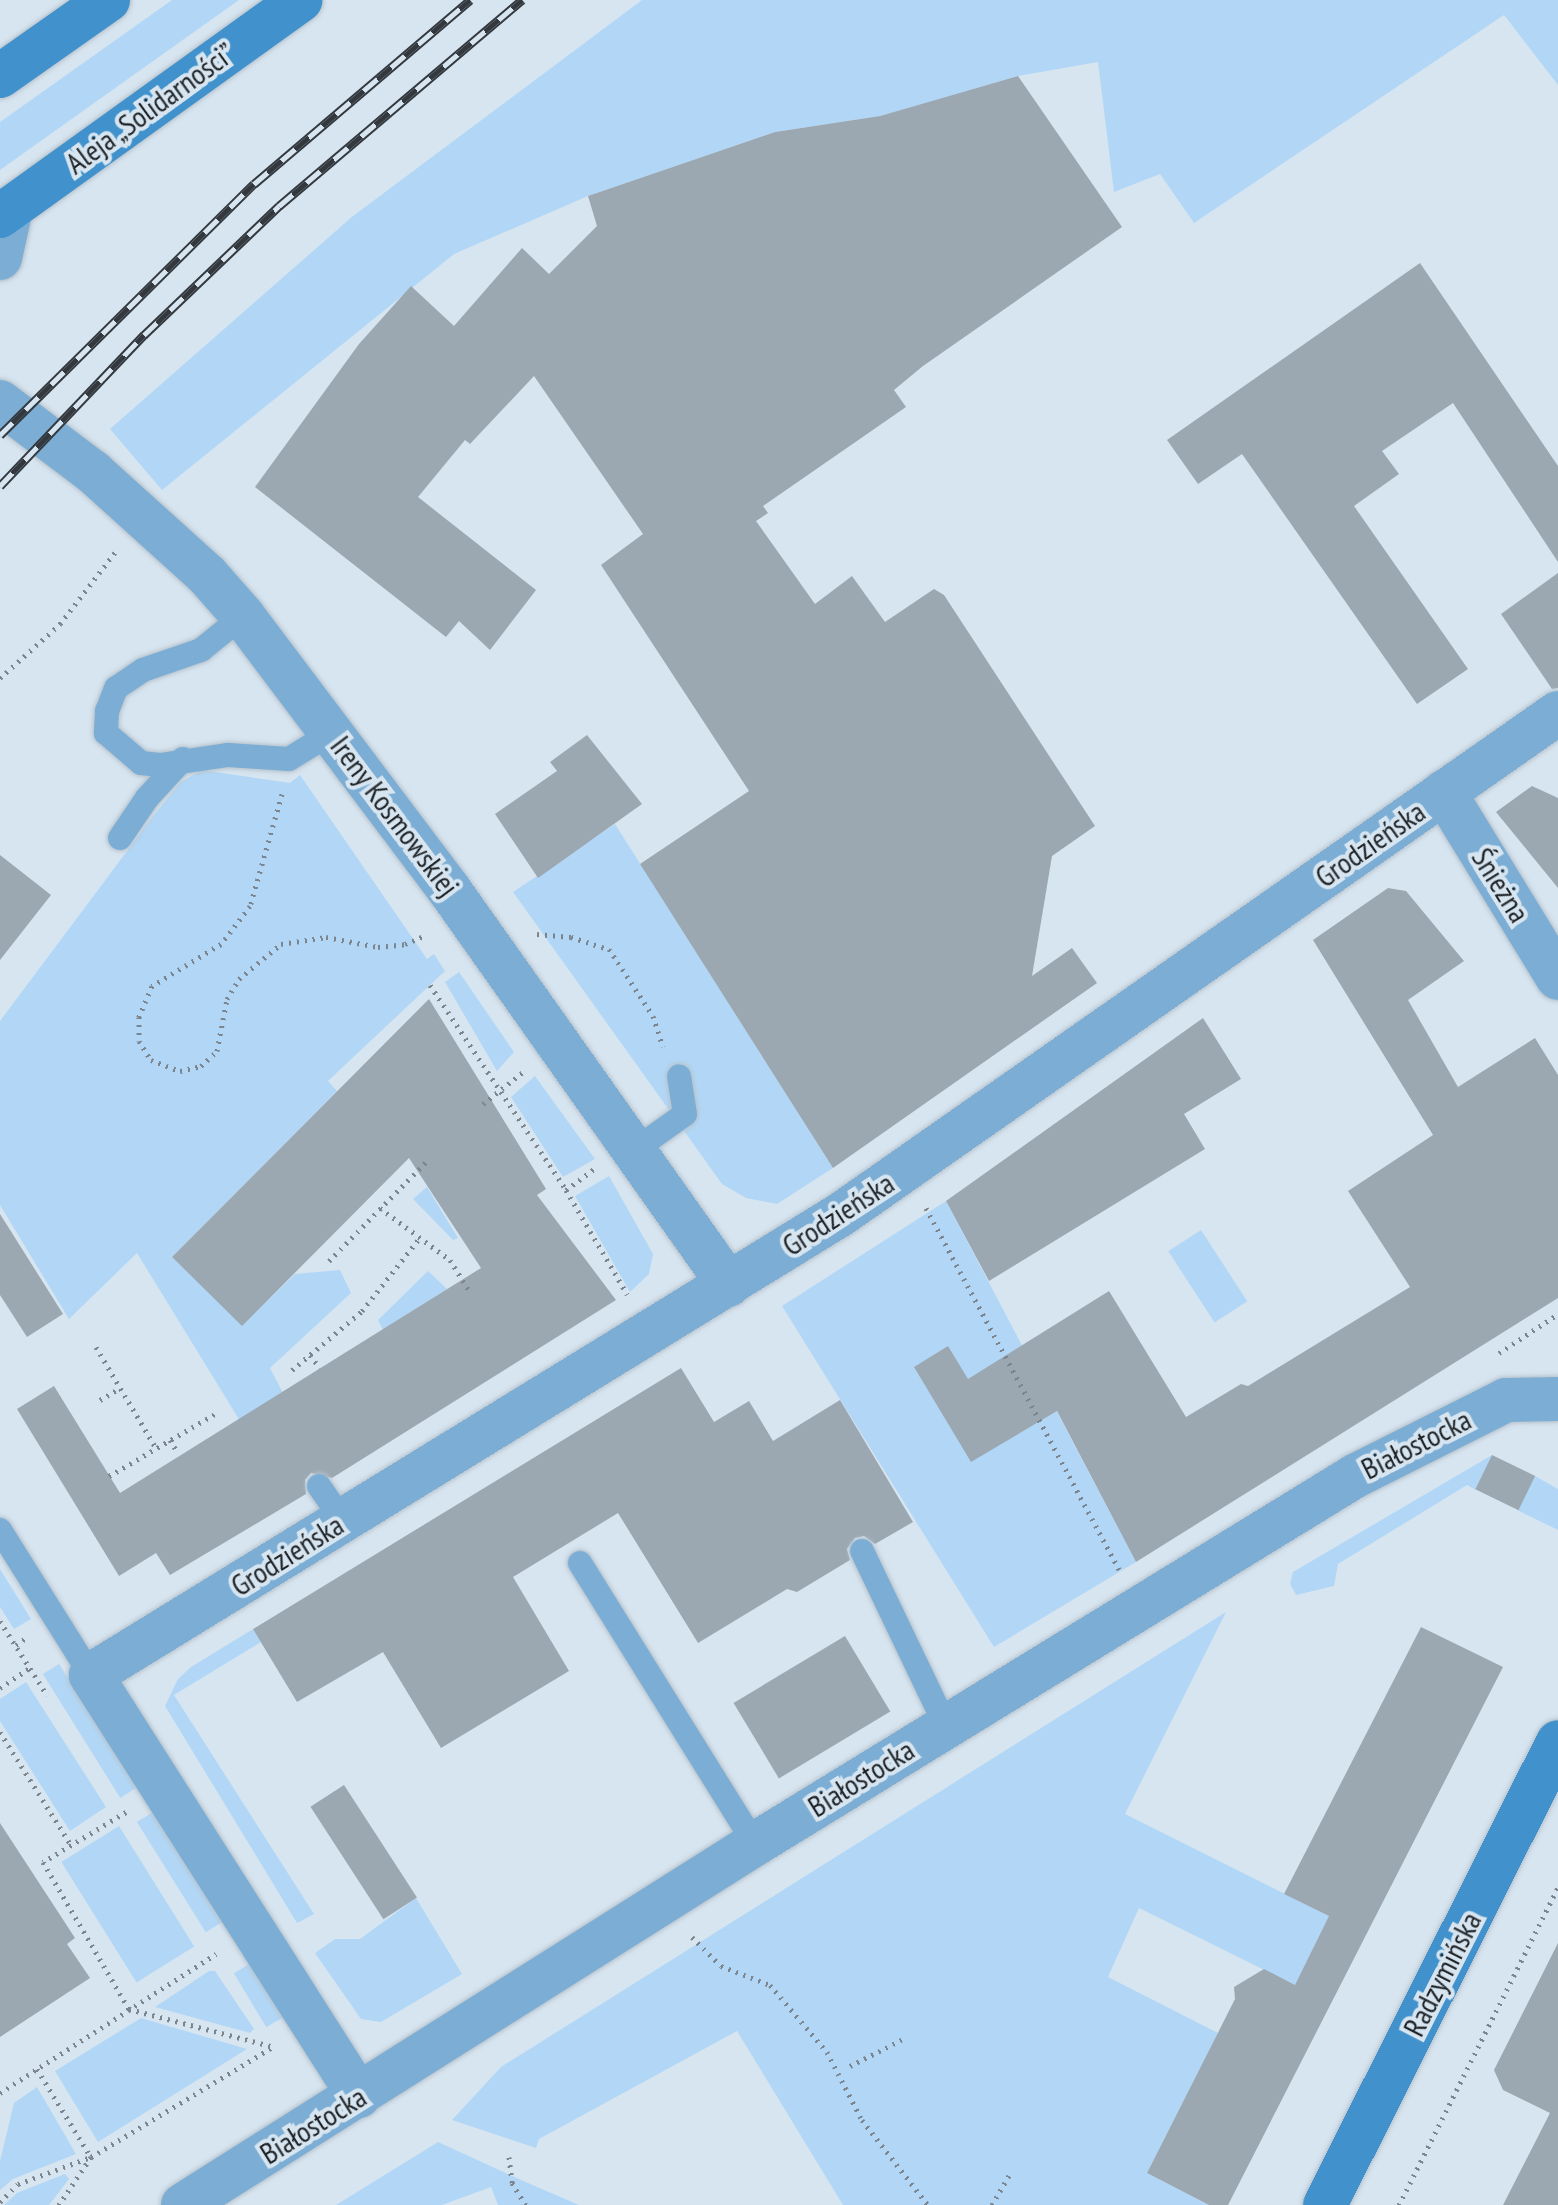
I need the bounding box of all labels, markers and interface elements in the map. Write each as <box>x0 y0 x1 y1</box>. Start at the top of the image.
street label: Aleja „Solidarności” <box>58 34 242 182</box>
street label: Ireny Kosmowskiej <box>323 728 467 904</box>
street label: Grodzieńska <box>1308 793 1432 895</box>
street label: Śnieżna <box>1464 841 1538 929</box>
street label: Grodzieńska <box>776 1165 900 1263</box>
street label: Białostocka <box>1355 1401 1477 1487</box>
street label: Grodzieńska <box>224 1506 350 1604</box>
street label: Białostocka <box>801 1731 921 1825</box>
street label: Radzymińska <box>1395 1906 1489 2042</box>
street label: Białostocka <box>253 2078 373 2172</box>

